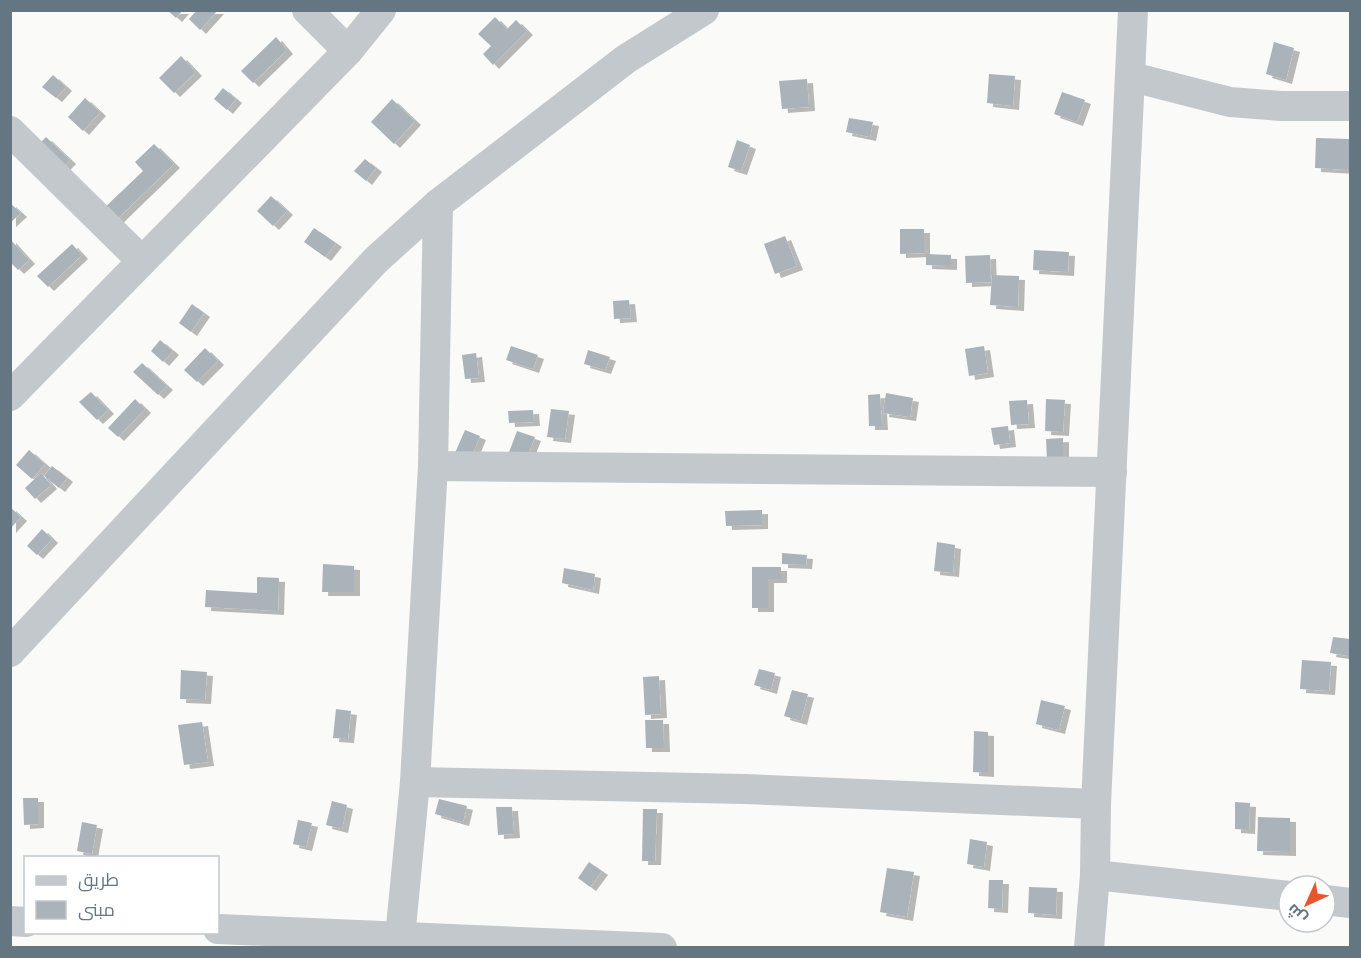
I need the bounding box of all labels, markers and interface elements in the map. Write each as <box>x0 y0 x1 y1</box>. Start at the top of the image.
legend <box>24 856 219 934</box>
text: طريق <box>78 869 119 892</box>
north arrow <box>1277 874 1337 934</box>
text: مبنى <box>78 899 115 921</box>
text: ش <box>1283 900 1311 928</box>

